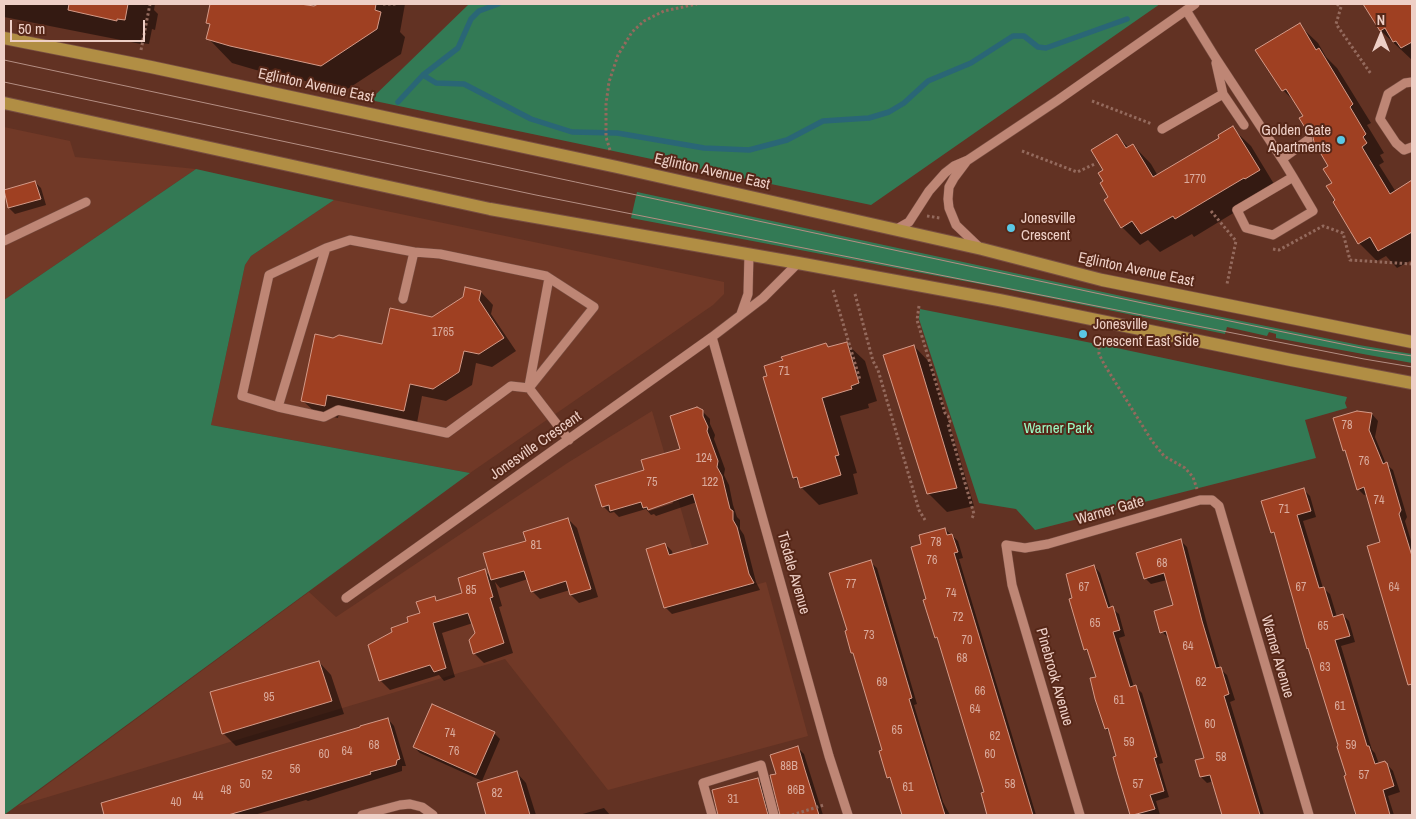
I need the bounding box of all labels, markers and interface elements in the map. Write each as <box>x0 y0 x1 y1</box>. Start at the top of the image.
scale bar <box>12 10 148 42</box>
north arrow <box>1356 10 1406 60</box>
text: N <box>1377 11 1385 29</box>
text: 50 m <box>18 18 45 39</box>
street label: Eglinton Avenue East <box>256 65 376 107</box>
place label: Golden Gate Apartments <box>1261 122 1331 157</box>
marker: Golden Gate Apartments <box>1335 134 1347 146</box>
street label: Eglinton Avenue East <box>652 150 772 194</box>
house number: 1770 <box>1184 173 1206 187</box>
place label: Jonesville Crescent <box>1021 210 1076 245</box>
marker: Jonesville Crescent <box>1005 222 1017 234</box>
street label: Eglinton Avenue East <box>1076 249 1196 291</box>
place label: Jonesville Crescent East Side <box>1093 316 1199 351</box>
house number: 1765 <box>432 326 454 340</box>
marker: Jonesville Crescent East Side <box>1077 328 1089 340</box>
house number: 71 <box>779 365 789 379</box>
street label: Jonesville Crescent <box>487 408 585 484</box>
house number: 78 <box>1342 419 1352 433</box>
park label: Warner Park <box>1024 420 1092 438</box>
house number: 124 <box>696 452 712 466</box>
house number: 76 <box>1359 455 1369 469</box>
house number: 75 <box>647 476 657 490</box>
house number: 122 <box>702 476 718 490</box>
street label: Warner Gate <box>1074 493 1146 529</box>
house number: 74 <box>1374 494 1384 508</box>
house number: 71 <box>1279 503 1289 517</box>
street label: Tisdale Avenue <box>773 530 813 616</box>
house number: 78 <box>931 536 941 550</box>
house number: 81 <box>531 539 541 553</box>
house number: 76 <box>927 554 937 568</box>
house number: 68 <box>1157 557 1167 571</box>
house number: 77 <box>846 578 856 592</box>
house number: 67 <box>1079 581 1089 595</box>
house number: 67 <box>1296 581 1306 595</box>
house number: 64 <box>1389 581 1399 595</box>
house number: 85 <box>466 584 476 598</box>
house number: 74 <box>946 587 956 601</box>
house number: 72 <box>953 611 963 625</box>
street label: Warner Avenue <box>1257 614 1297 700</box>
house number: 65 <box>1090 617 1100 631</box>
house number: 65 <box>1318 620 1328 634</box>
street label: Pinebrook Avenue <box>1031 626 1077 728</box>
house number: 73 <box>864 629 874 643</box>
house number: 70 <box>962 634 972 648</box>
house number: 64 <box>1183 640 1193 654</box>
house number: 68 <box>957 652 967 666</box>
house number: 63 <box>1320 661 1330 675</box>
house number: 69 <box>877 676 887 690</box>
house number: 62 <box>1196 676 1206 690</box>
house number: 66 <box>975 685 985 699</box>
house number: 95 <box>264 691 274 705</box>
house number: 61 <box>1114 694 1124 708</box>
house number: 61 <box>1335 700 1345 714</box>
house number: 64 <box>970 703 980 717</box>
house number: 60 <box>1205 718 1215 732</box>
house number: 65 <box>892 724 902 738</box>
house number: 74 <box>445 727 455 741</box>
house number: 62 <box>990 730 1000 744</box>
house number: 59 <box>1124 736 1134 750</box>
house number: 68 <box>369 739 379 753</box>
house number: 59 <box>1346 739 1356 753</box>
house number: 64 <box>342 745 352 759</box>
house number: 76 <box>449 745 459 759</box>
house number: 60 <box>319 748 329 762</box>
house number: 60 <box>985 748 995 762</box>
house number: 58 <box>1216 751 1226 765</box>
house number: 88B <box>780 760 798 774</box>
house number: 56 <box>290 763 300 777</box>
house number: 52 <box>262 769 272 783</box>
house number: 57 <box>1359 769 1369 783</box>
house number: 50 <box>240 778 250 792</box>
house number: 58 <box>1005 778 1015 792</box>
house number: 57 <box>1133 778 1143 792</box>
house number: 61 <box>903 781 913 795</box>
house number: 48 <box>221 784 231 798</box>
house number: 86B <box>787 784 805 798</box>
house number: 82 <box>492 787 502 801</box>
house number: 44 <box>193 790 203 804</box>
house number: 31 <box>728 793 738 807</box>
house number: 40 <box>171 796 181 810</box>

